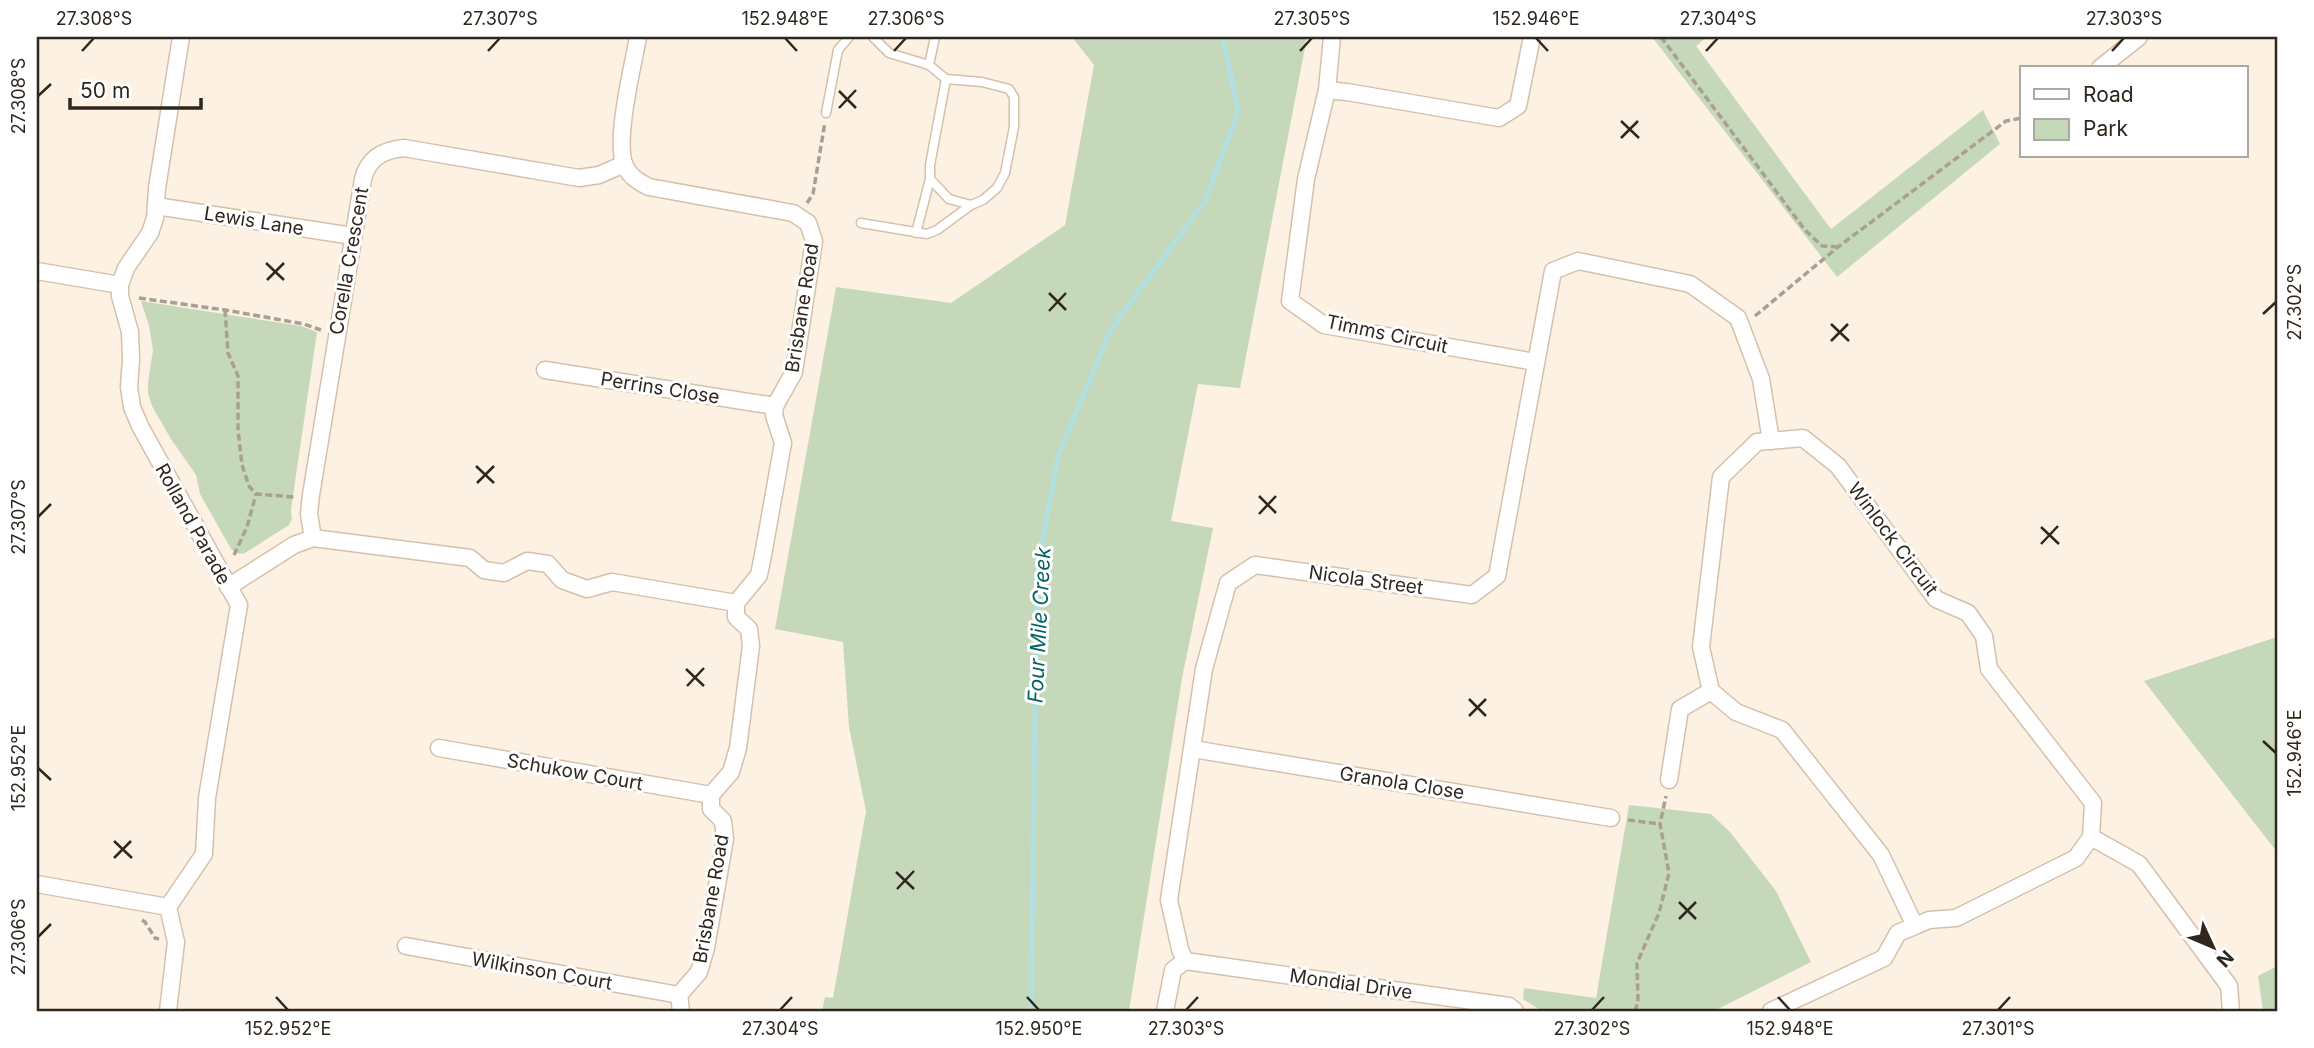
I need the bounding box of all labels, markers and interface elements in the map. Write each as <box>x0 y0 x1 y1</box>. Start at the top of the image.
text: 27.308°S <box>56 8 132 29</box>
text: 27.307°S <box>462 8 538 29</box>
text: 152.948°E <box>742 8 829 29</box>
text: 27.306°S <box>867 8 945 29</box>
text: 27.305°S <box>1274 8 1350 29</box>
text: 152.946°E <box>1492 8 1580 29</box>
text: 27.304°S <box>1679 8 1757 29</box>
text: 27.303°S <box>2086 8 2162 29</box>
text: 27.308°S <box>8 58 29 134</box>
scale bar <box>70 66 201 110</box>
legend <box>2020 66 2248 158</box>
text: 50 m <box>80 78 130 103</box>
text: Road <box>2083 82 2134 107</box>
text: Park <box>2083 116 2128 141</box>
street label: Corella Crescent <box>325 185 373 337</box>
street label: Lewis Lane <box>202 202 306 240</box>
street label: Brisbane Road <box>780 242 824 374</box>
text: 27.302°S <box>2284 264 2305 340</box>
street label: Timms Circuit <box>1324 310 1450 358</box>
street label: Perrins Close <box>599 367 721 409</box>
street label: Rolland Parade <box>150 459 236 589</box>
street label: Winlock Circuit <box>1843 478 1943 600</box>
text: 27.307°S <box>8 479 29 555</box>
water label: Four Mile Creek <box>1022 546 1056 704</box>
street label: Nicola Street <box>1307 561 1425 599</box>
text: 152.946°E <box>2284 709 2305 797</box>
text: 152.952°E <box>8 725 29 811</box>
street label: Schukow Court <box>505 749 645 795</box>
street label: Granola Close <box>1338 762 1466 804</box>
street label: Brisbane Road <box>688 833 734 965</box>
text: 27.306°S <box>8 898 29 976</box>
north arrow <box>2178 912 2248 982</box>
text: N <box>2212 945 2238 972</box>
street label: Wilkinson Court <box>470 947 614 995</box>
street label: Mondial Drive <box>1288 964 1414 1004</box>
text: 152.952°E <box>245 1018 331 1039</box>
text: 27.304°S <box>741 1018 819 1039</box>
text: 152.950°E <box>996 1018 1082 1039</box>
text: 27.303°S <box>1148 1018 1224 1039</box>
text: 27.302°S <box>1554 1018 1630 1039</box>
text: 152.948°E <box>1747 1018 1834 1039</box>
text: 27.301°S <box>1961 1018 2035 1039</box>

